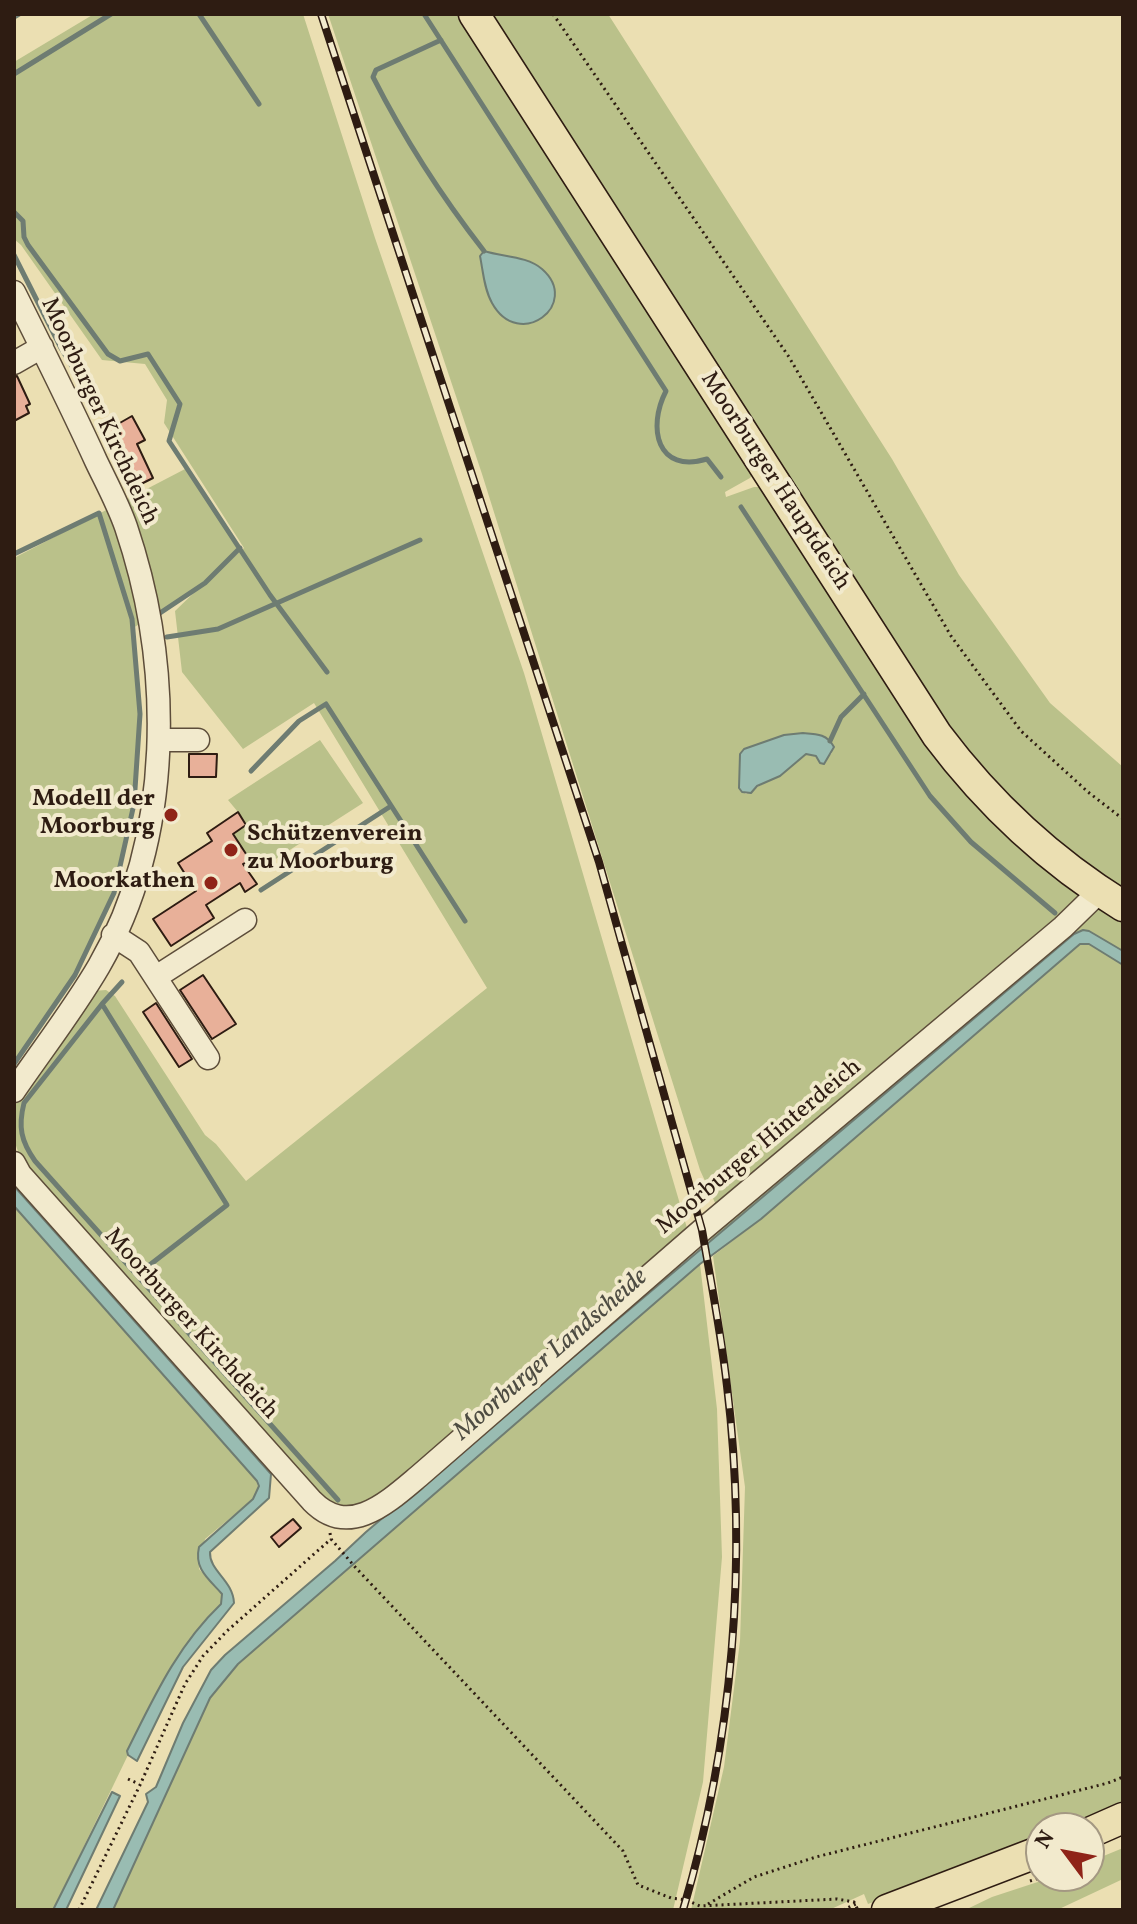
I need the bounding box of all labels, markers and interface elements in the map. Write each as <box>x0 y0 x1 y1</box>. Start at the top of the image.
street label: Moorburger Kirchdeich <box>33 294 163 530</box>
street label: Moorburger Hauptdeich <box>693 367 855 597</box>
place label: Modell der Moorburg <box>32 787 155 843</box>
marker: Modell der Moorburg <box>162 806 180 824</box>
place label: Schützenverein zu Moorburg <box>247 822 423 878</box>
marker: Schützenverein zu Moorburg <box>222 841 240 859</box>
place label: Moorkathen <box>54 869 195 897</box>
marker: Moorkathen <box>202 874 220 892</box>
street label: Moorburger Hinterdeich <box>652 1054 868 1242</box>
street label: Moorburger Kirchdeich <box>97 1224 283 1426</box>
water label: Moorburger Landscheide <box>449 1263 655 1449</box>
north arrow <box>1025 1812 1105 1892</box>
text: N <box>1029 1825 1063 1855</box>

